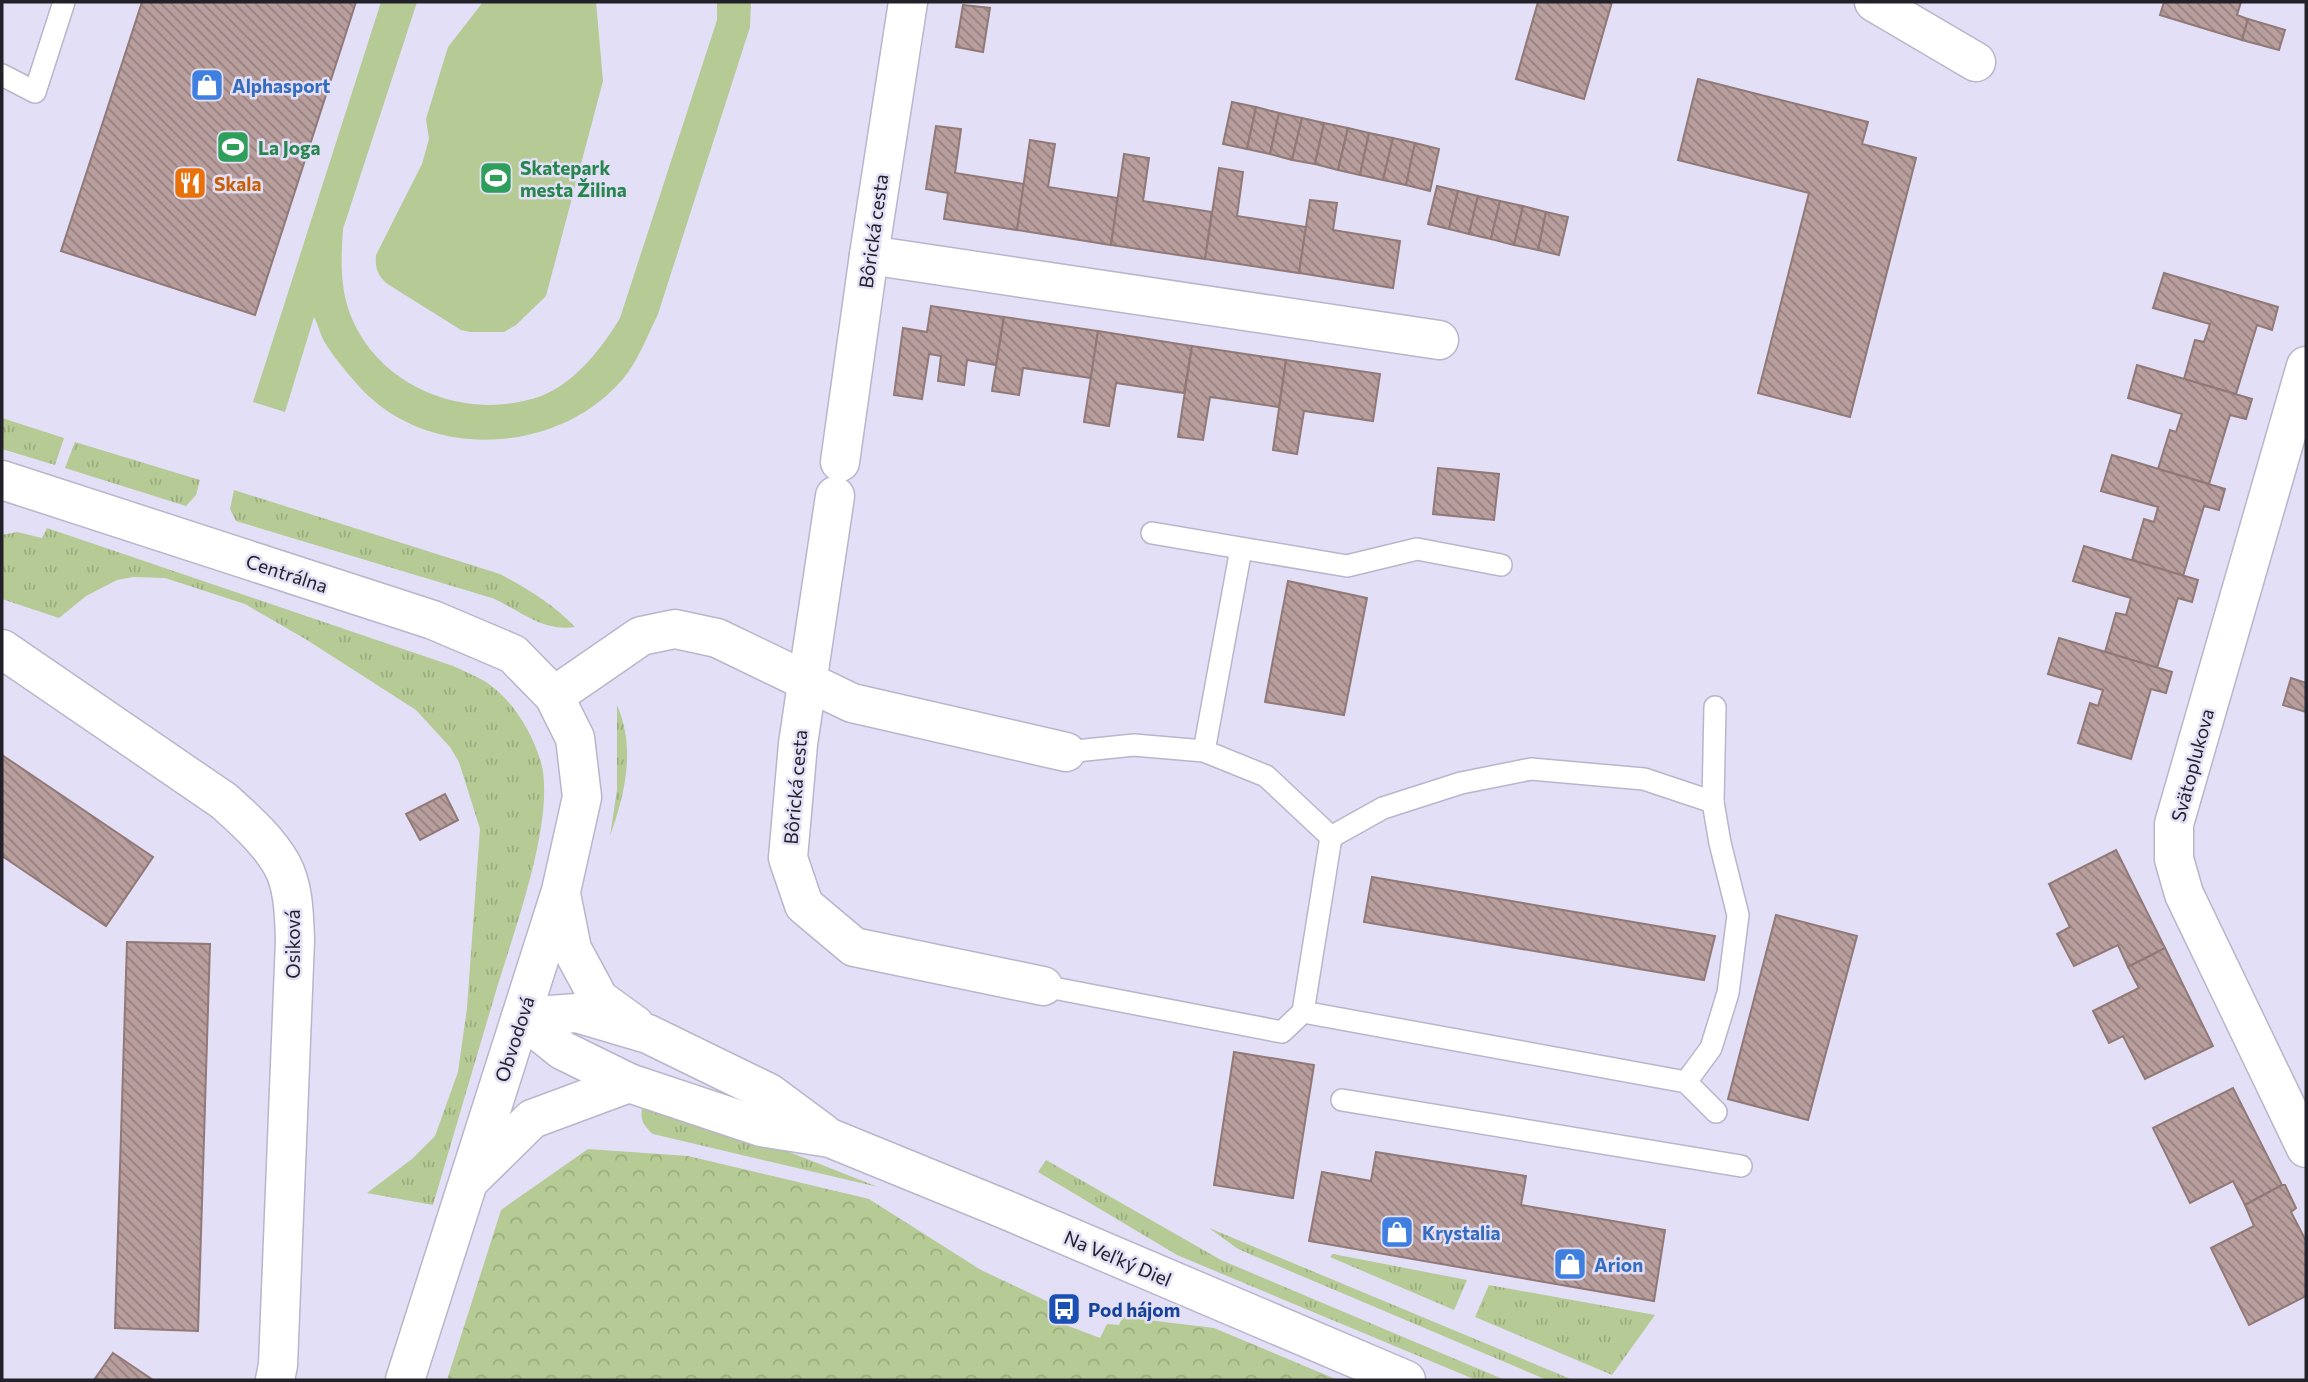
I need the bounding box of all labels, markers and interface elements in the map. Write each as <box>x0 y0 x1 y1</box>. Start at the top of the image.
shop icon: Alphasport <box>188 66 226 104</box>
place label: Alphasport <box>232 74 330 97</box>
sports icon: La Joga <box>214 128 252 166</box>
place label: La Joga <box>258 136 320 159</box>
place label: Skatepark mesta Žilina <box>520 156 627 201</box>
sports icon: Skatepark mesta Žilina <box>477 159 515 197</box>
restaurant icon: Skala <box>171 164 209 202</box>
place label: Skala <box>214 172 262 195</box>
street label: Bôrická cesta <box>854 172 892 290</box>
street label: Centrálna <box>243 549 331 597</box>
street label: Svätoplukova <box>2166 706 2218 824</box>
street label: Bôrická cesta <box>779 729 811 845</box>
street label: Osiková <box>281 909 304 979</box>
street label: Obvodová <box>489 993 539 1085</box>
shop icon: Krystalia <box>1378 1213 1416 1251</box>
place label: Krystalia <box>1422 1221 1501 1244</box>
street label: Na Veľký Diel <box>1061 1225 1175 1291</box>
shop icon: Arion <box>1551 1245 1589 1283</box>
place label: Arion <box>1594 1253 1643 1276</box>
bus stop icon: Pod hájom <box>1045 1290 1083 1328</box>
place label: Pod hájom <box>1088 1298 1180 1321</box>

